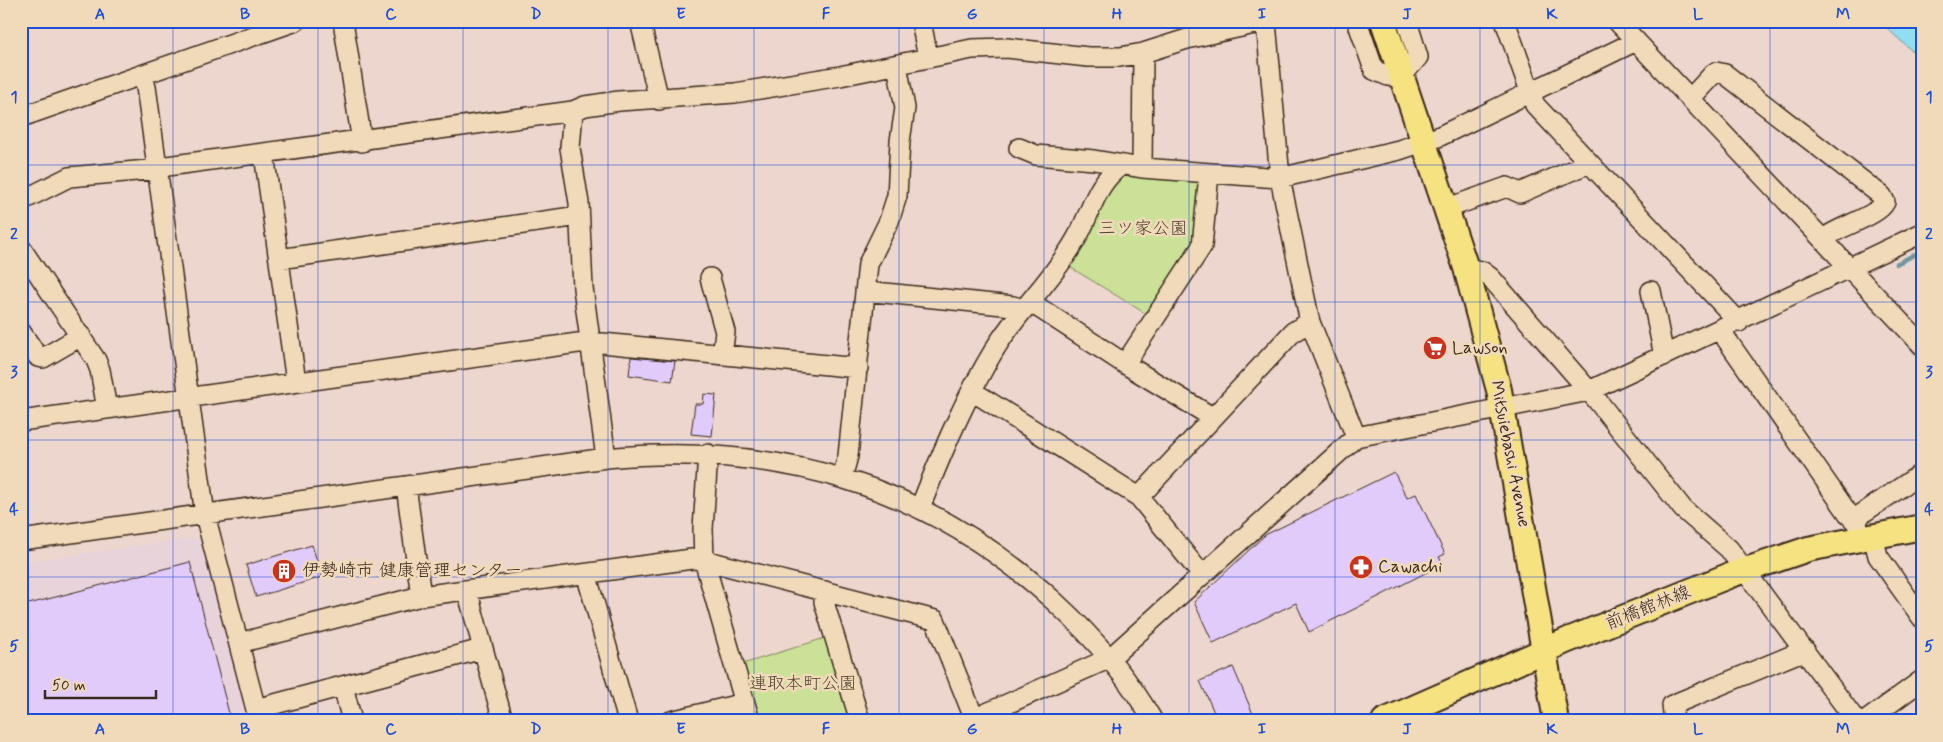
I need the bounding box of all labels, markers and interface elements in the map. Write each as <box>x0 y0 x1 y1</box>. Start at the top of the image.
text: A <box>95 4 105 25</box>
text: B <box>240 4 250 25</box>
text: C <box>385 4 397 25</box>
text: D <box>530 4 542 25</box>
text: E <box>676 4 686 25</box>
text: F <box>822 4 831 25</box>
text: G <box>967 4 978 25</box>
text: H <box>1112 4 1123 25</box>
text: I <box>1258 4 1267 25</box>
text: J <box>1402 4 1412 25</box>
text: K <box>1546 4 1558 25</box>
text: L <box>1693 4 1704 25</box>
text: M <box>1836 4 1850 25</box>
text: 1 <box>10 87 18 108</box>
text: 1 <box>1925 87 1933 108</box>
park label: 三ツ家公園 <box>1098 217 1188 241</box>
text: 2 <box>10 224 18 245</box>
text: 2 <box>1925 224 1933 245</box>
supermarket icon: Lawson <box>1422 335 1448 361</box>
place label: Lawson <box>1452 336 1508 360</box>
text: 3 <box>10 362 18 383</box>
text: 3 <box>1925 362 1933 383</box>
street label: Mitsuiebashi Avenue <box>1484 379 1536 529</box>
text: 4 <box>9 499 19 520</box>
text: 4 <box>1924 499 1934 520</box>
pharmacy icon: Cawachi <box>1348 554 1374 580</box>
place label: Cawachi <box>1378 555 1442 579</box>
building icon: 伊勢崎市 健康管理センター <box>271 558 297 584</box>
place label: 伊勢崎市 健康管理センター <box>302 559 522 583</box>
street label: 前橋館林線 <box>1602 580 1694 636</box>
text: 5 <box>9 636 19 657</box>
text: 5 <box>1924 636 1934 657</box>
scale bar <box>45 667 156 699</box>
park label: 連取本町公園 <box>749 672 857 696</box>
text: 50 m <box>52 676 86 696</box>
text: A <box>95 719 105 740</box>
text: B <box>240 719 250 740</box>
text: C <box>385 719 397 740</box>
text: D <box>530 719 542 740</box>
text: E <box>676 719 686 740</box>
text: F <box>822 719 831 740</box>
text: G <box>967 719 978 740</box>
text: H <box>1112 719 1123 740</box>
text: I <box>1258 719 1267 740</box>
text: J <box>1402 719 1412 740</box>
text: K <box>1546 719 1558 740</box>
text: L <box>1693 719 1704 740</box>
text: M <box>1836 719 1850 740</box>

